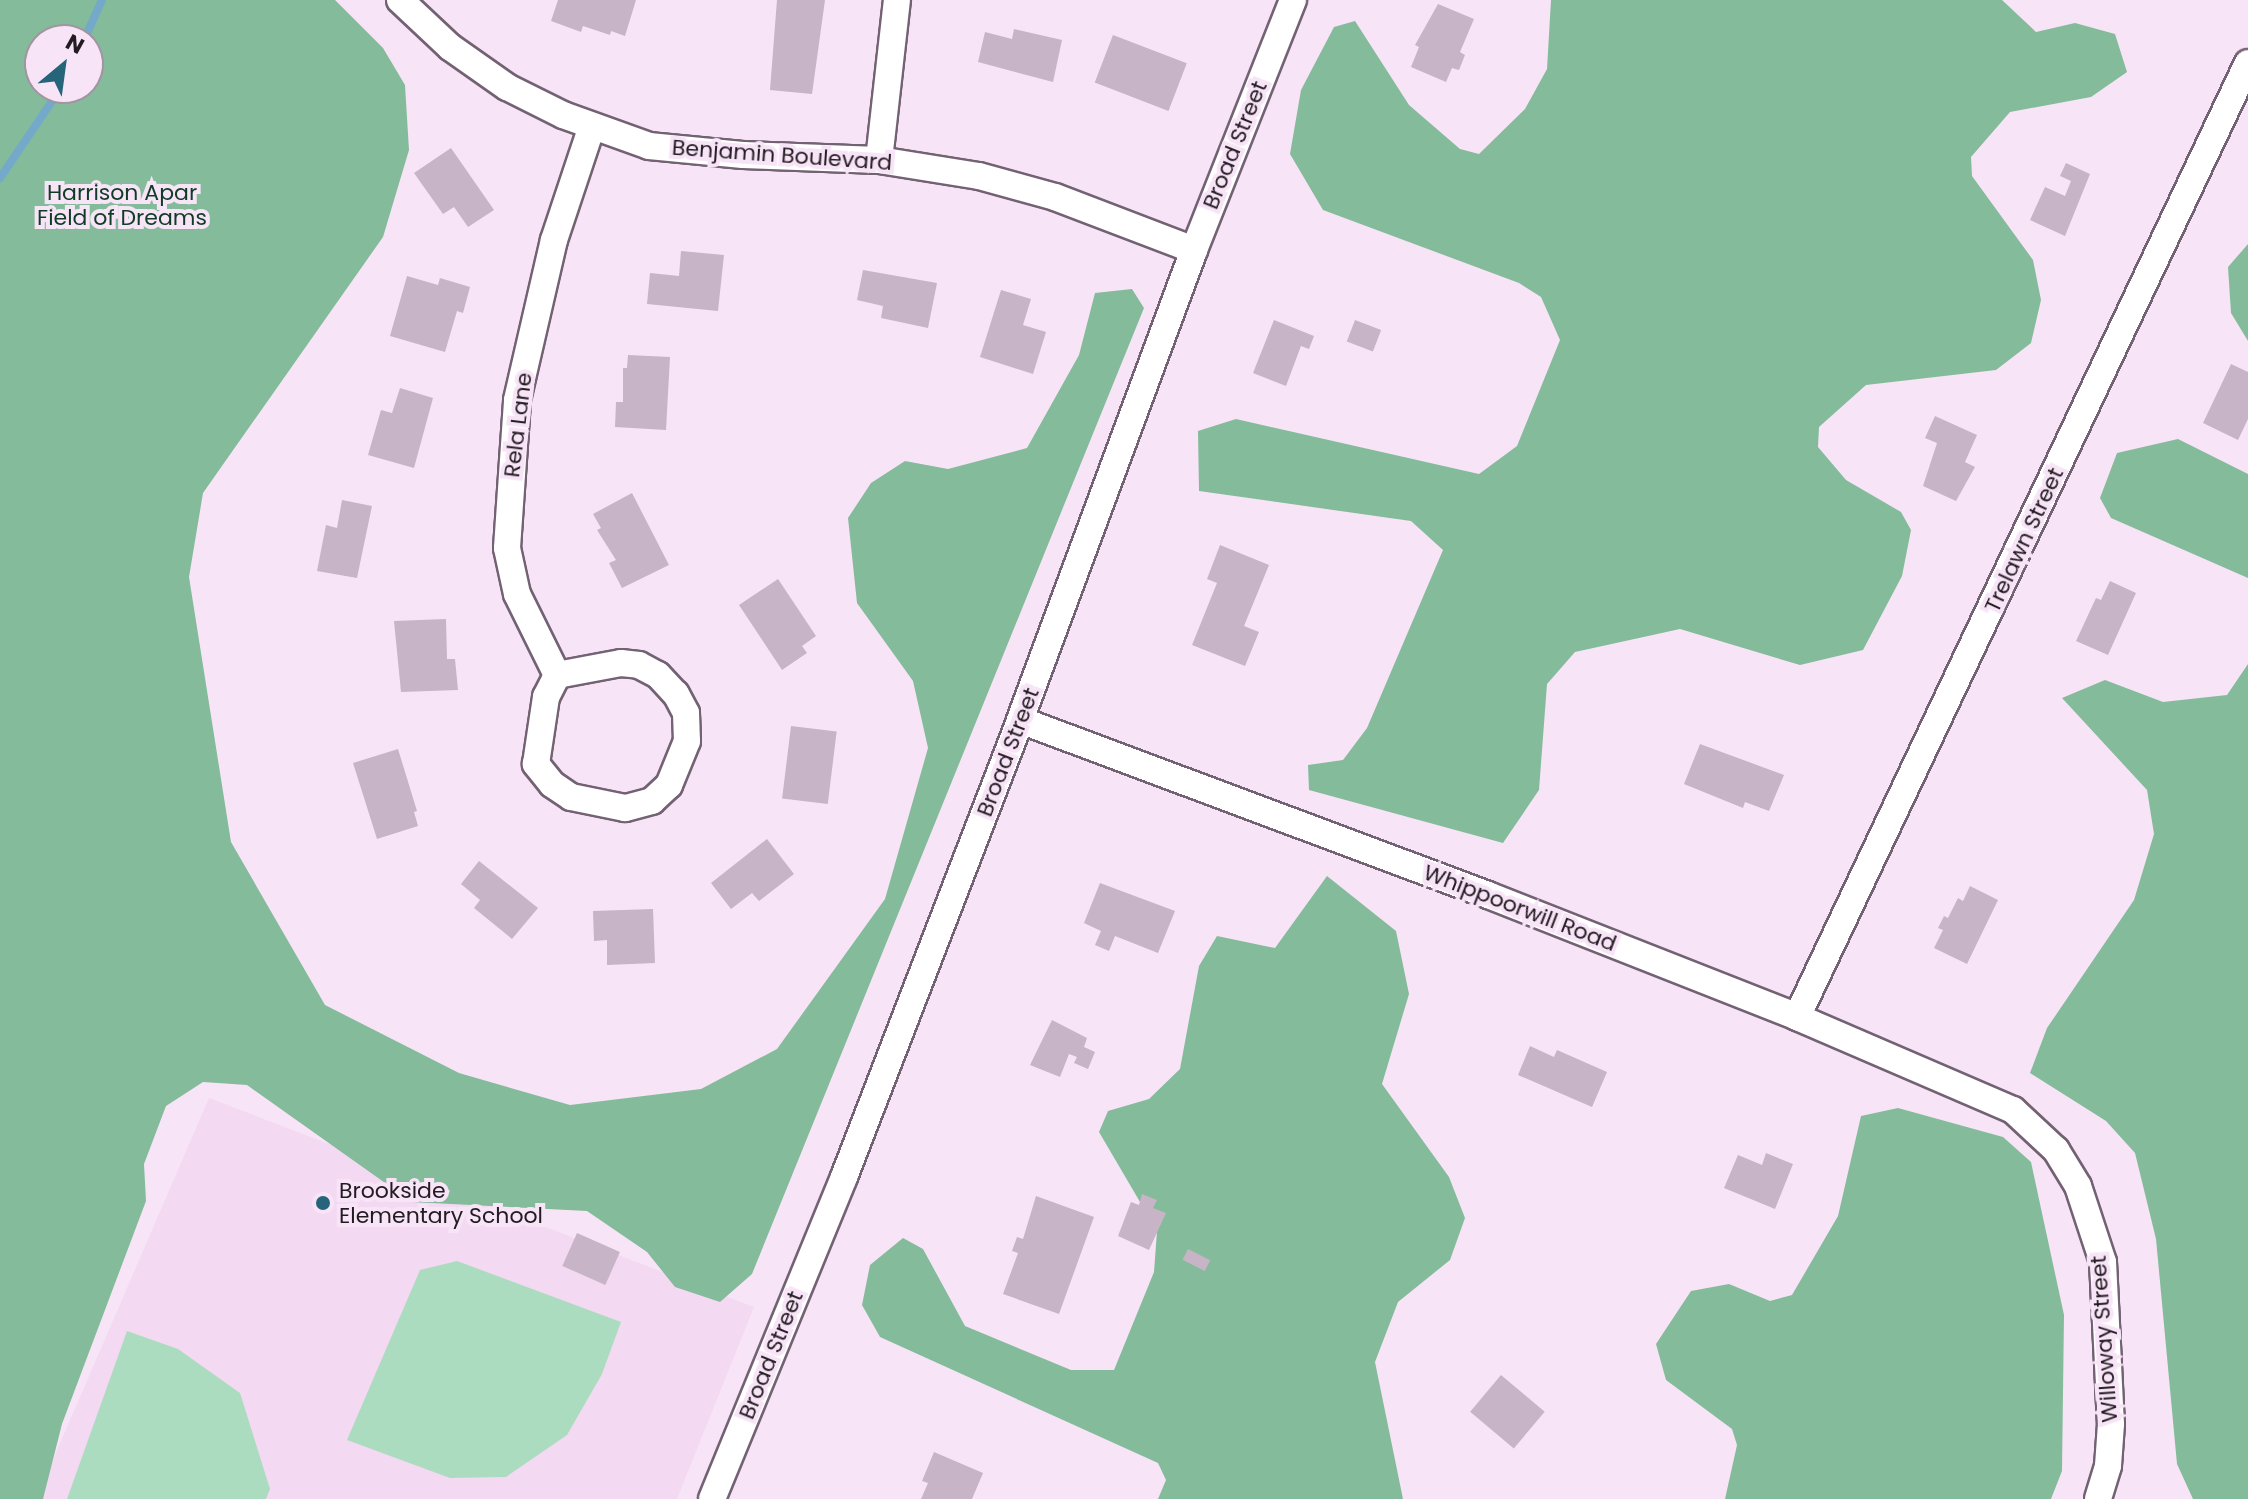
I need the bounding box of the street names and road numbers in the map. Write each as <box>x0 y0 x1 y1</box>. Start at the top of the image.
street label: Broad Street <box>1197 77 1273 213</box>
street label: Benjamin Boulevard <box>671 134 893 176</box>
street label: Rela Lane <box>498 371 538 479</box>
street label: Trelawn Street <box>1979 464 2069 616</box>
street label: Broad Street <box>971 684 1045 820</box>
street label: Whippoorwill Road <box>1420 859 1620 957</box>
street label: Willoway Street <box>2085 1255 2123 1423</box>
street label: Broad Street <box>733 1287 809 1423</box>

